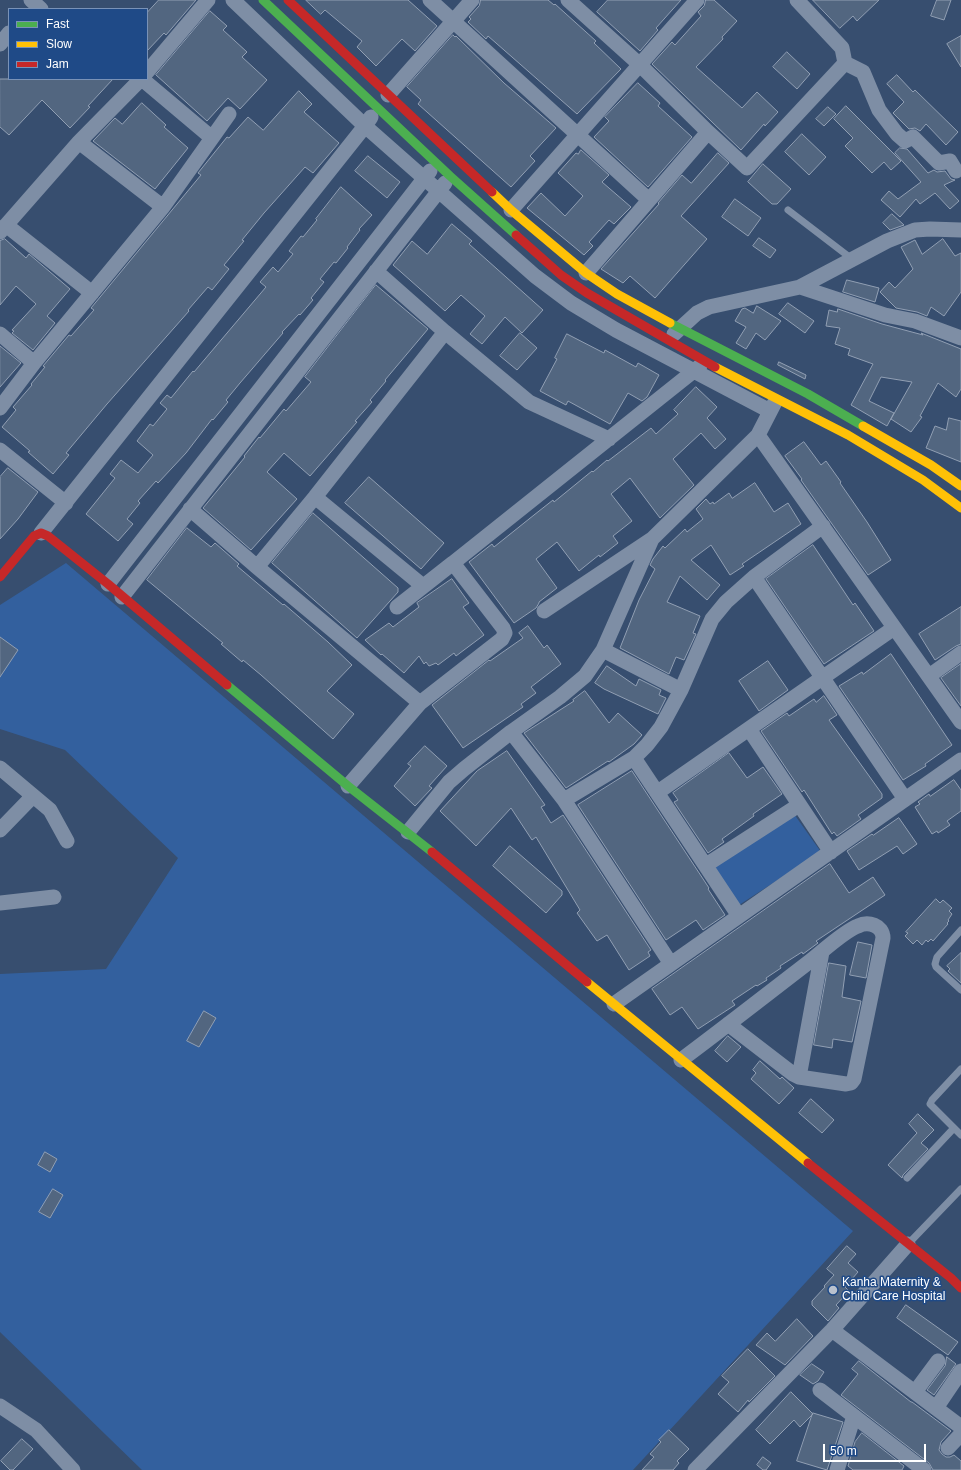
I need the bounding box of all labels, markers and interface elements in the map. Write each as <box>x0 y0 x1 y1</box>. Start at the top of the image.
legend <box>8 8 148 80</box>
text: Fast <box>46 17 69 31</box>
text: Slow <box>46 37 72 51</box>
text: Jam <box>46 57 69 71</box>
place label: Kanha Maternity & Child Care Hospital <box>842 1276 945 1304</box>
marker: Kanha Maternity & Child Care Hospital <box>827 1284 839 1296</box>
scale bar <box>825 1436 928 1462</box>
text: 50 m <box>830 1444 857 1458</box>

